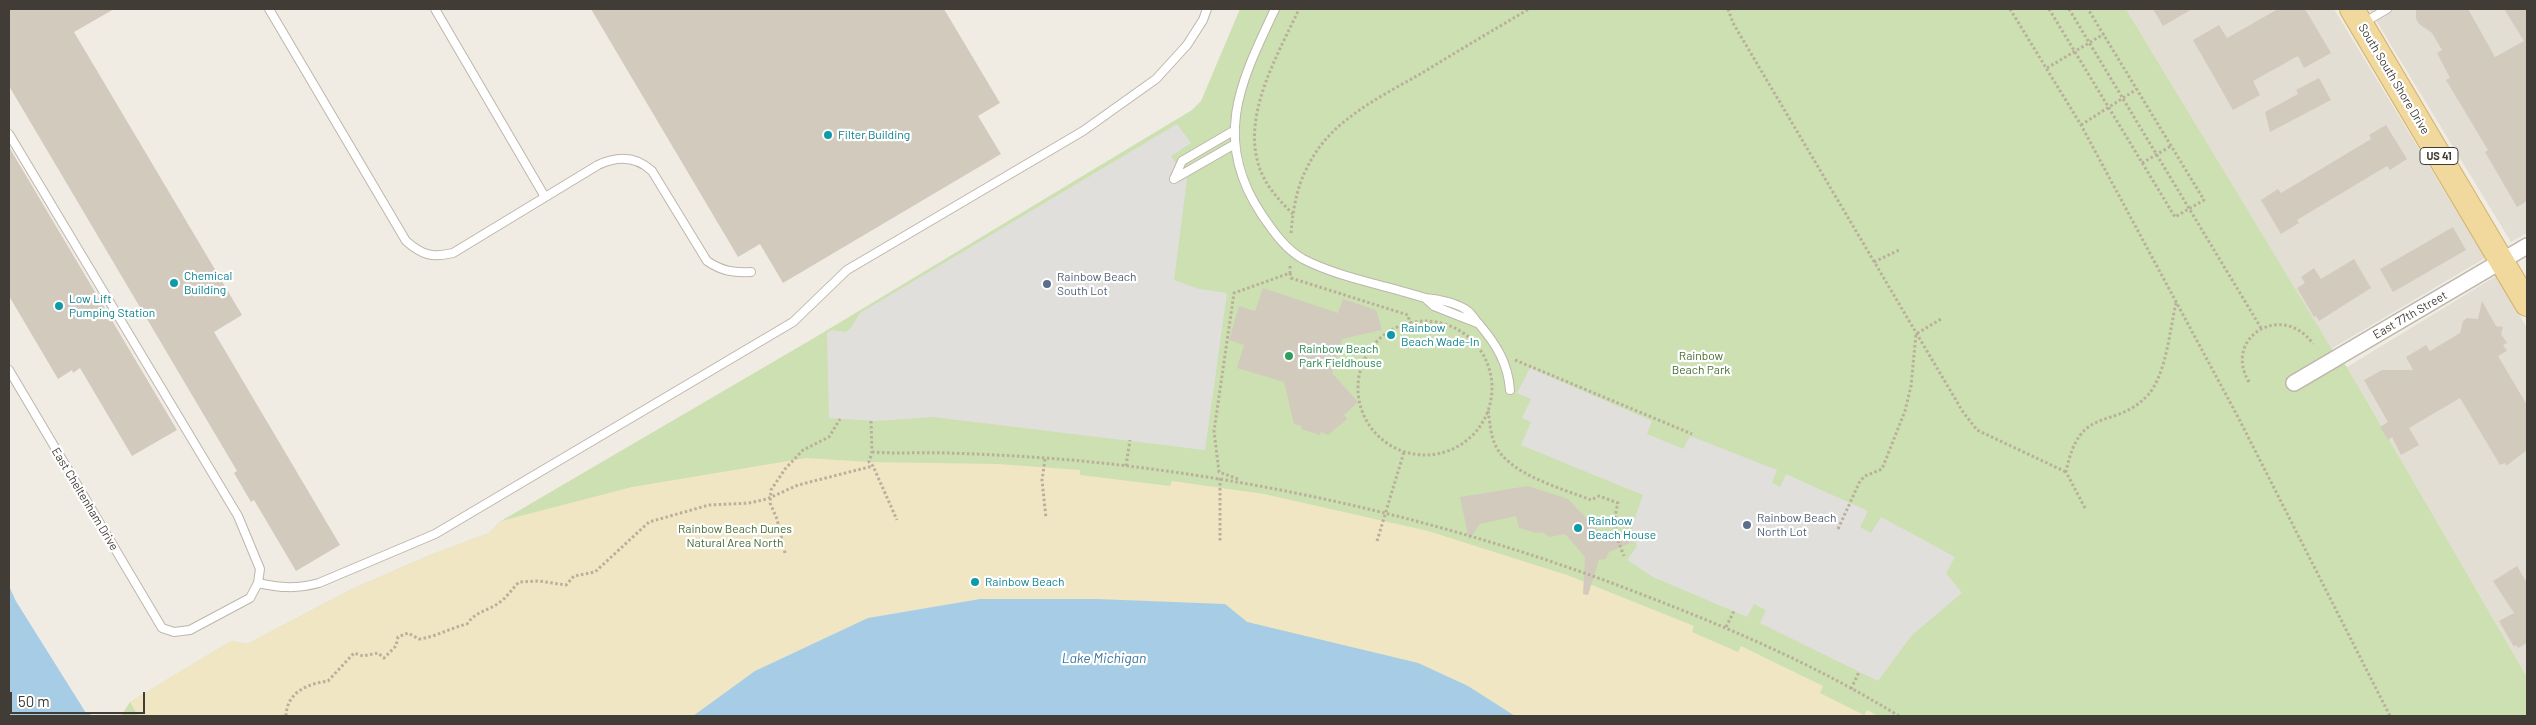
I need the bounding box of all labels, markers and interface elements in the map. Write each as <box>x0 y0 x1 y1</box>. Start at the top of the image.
street label: South South Shore Drive <box>2355 21 2433 137</box>
place label: Filter Building <box>838 128 910 142</box>
marker: Filter Building <box>822 129 834 141</box>
road number: US 41 <box>2420 148 2458 164</box>
place label: Chemical Building <box>184 269 232 297</box>
place label: Rainbow Beach South Lot <box>1057 270 1137 298</box>
marker: Chemical Building <box>168 277 180 289</box>
marker: Rainbow Beach South Lot <box>1041 278 1053 290</box>
street label: East 77th Street <box>2370 288 2450 342</box>
place label: Low Lift Pumping Station <box>69 292 155 320</box>
marker: Low Lift Pumping Station <box>53 300 65 312</box>
place label: Rainbow Beach Wade-In <box>1401 321 1479 349</box>
marker: Rainbow Beach Wade-In <box>1385 329 1397 341</box>
place label: Rainbow Beach Park Fieldhouse <box>1299 342 1382 370</box>
park label: Rainbow Beach Park <box>1672 349 1730 377</box>
marker: Rainbow Beach Park Fieldhouse <box>1283 350 1295 362</box>
street label: East Cheltenham Drive <box>49 445 121 553</box>
place label: Rainbow Beach North Lot <box>1757 511 1837 539</box>
place label: Rainbow Beach House <box>1588 514 1656 542</box>
marker: Rainbow Beach North Lot <box>1741 519 1753 531</box>
park label: Rainbow Beach Dunes Natural Area North <box>678 522 792 550</box>
marker: Rainbow Beach House <box>1572 522 1584 534</box>
place label: Rainbow Beach <box>985 575 1065 589</box>
marker: Rainbow Beach <box>969 576 981 588</box>
water label: Lake Michigan <box>1062 650 1146 666</box>
scale bar <box>12 682 148 714</box>
text: 50 m <box>18 692 50 710</box>

